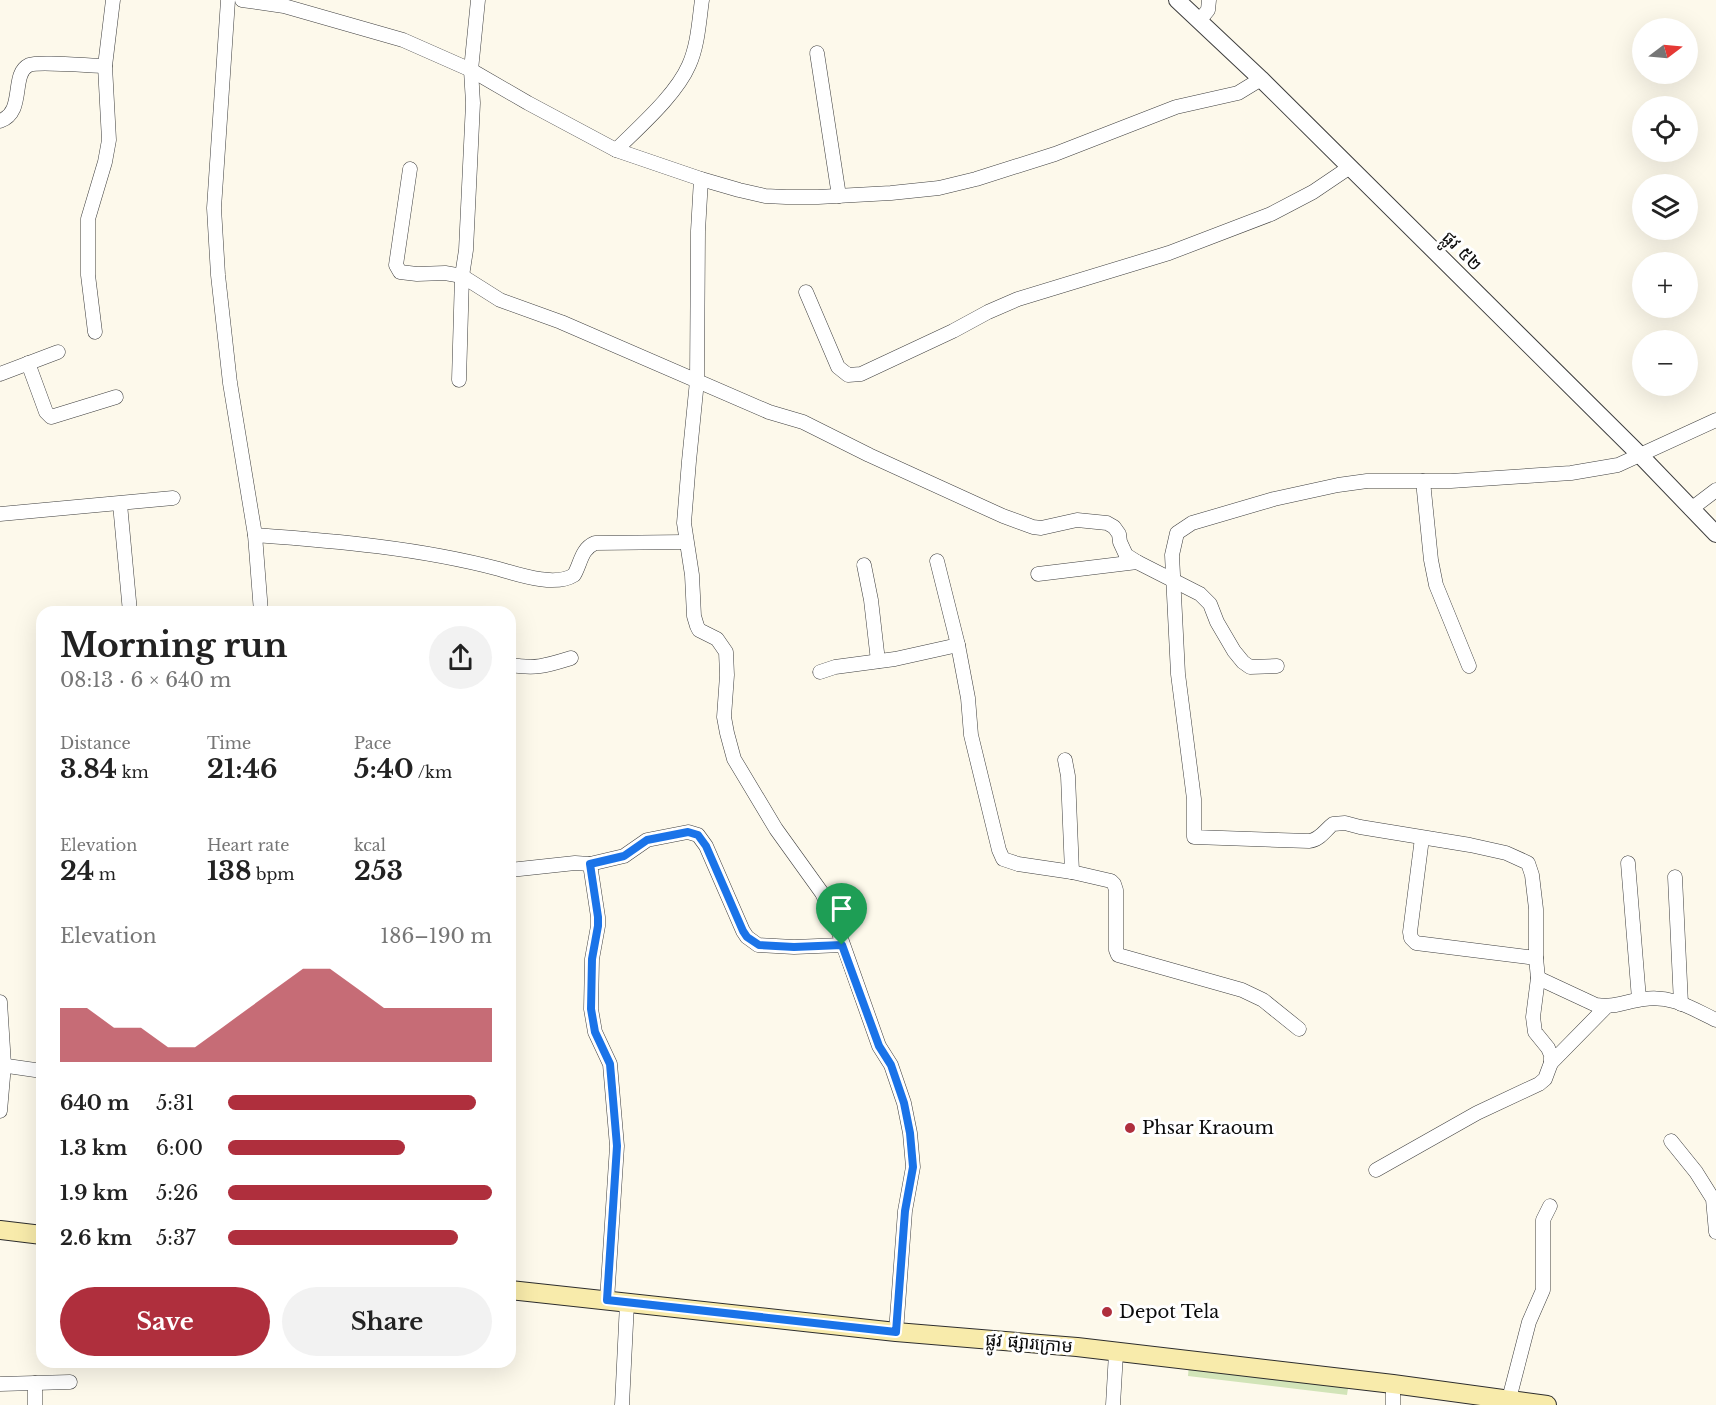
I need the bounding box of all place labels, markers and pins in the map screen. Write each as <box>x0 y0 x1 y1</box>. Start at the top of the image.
pin <box>816 883 867 945</box>
place label: Phsar Kraoum <box>1142 1117 1274 1139</box>
marker: Phsar Kraoum <box>1123 1121 1137 1135</box>
place label: Depot Tela <box>1119 1301 1219 1323</box>
marker: Depot Tela <box>1100 1305 1114 1319</box>

